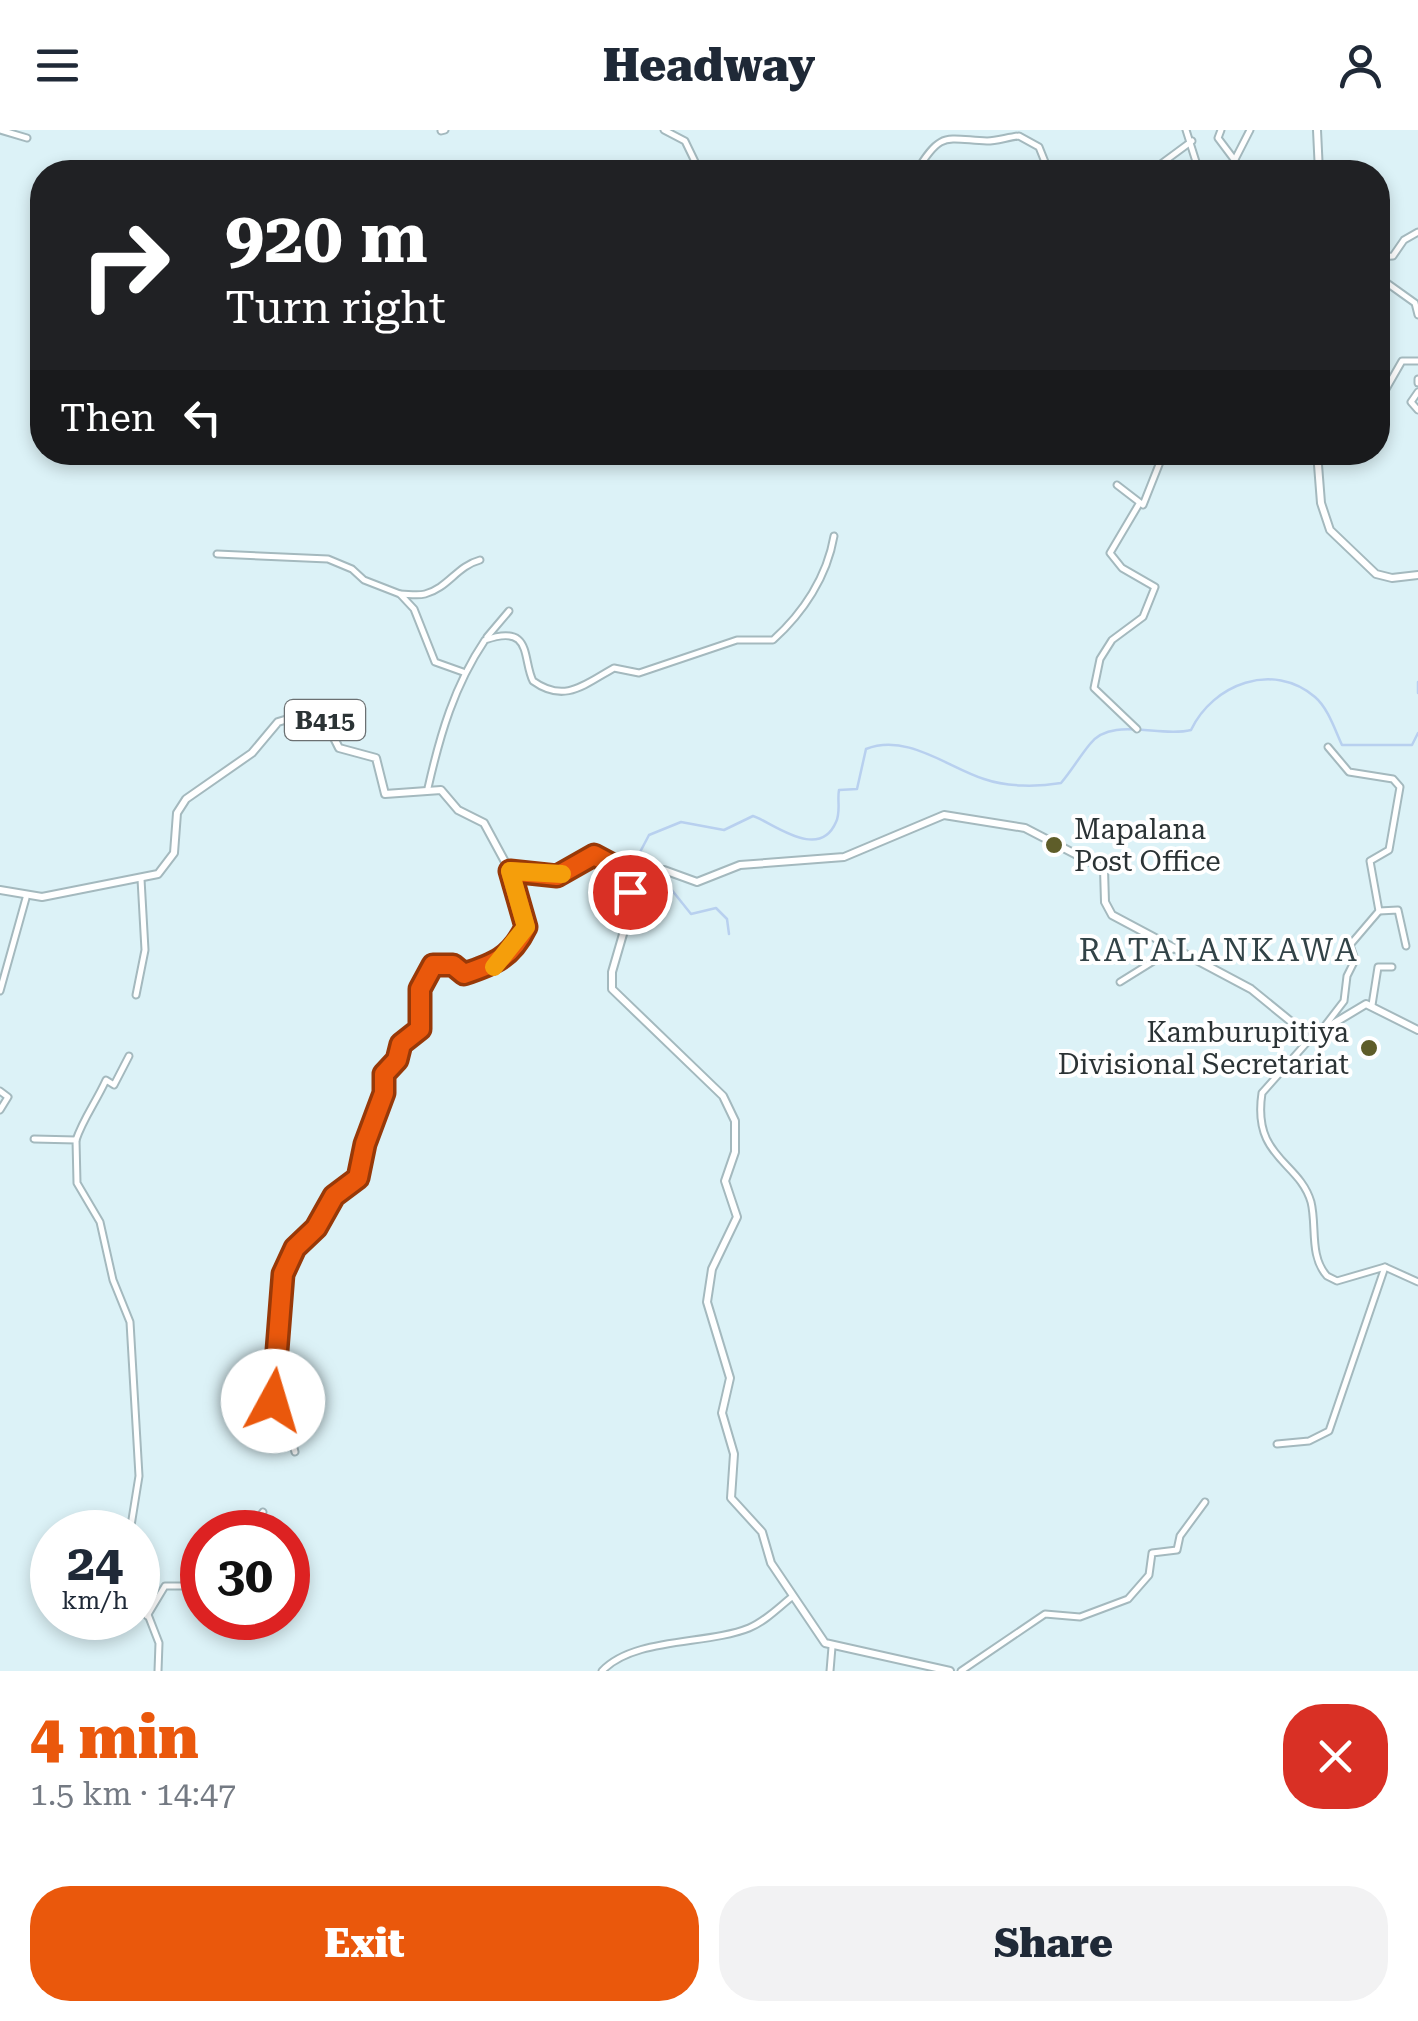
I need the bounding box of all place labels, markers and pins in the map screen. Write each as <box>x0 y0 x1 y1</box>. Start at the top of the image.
place label: Mapalana Post Office <box>1074 813 1221 878</box>
marker: Mapalana Post Office <box>1043 834 1065 856</box>
pin <box>588 850 673 935</box>
place label: Kamburupitiya Divisional Secretariat <box>1058 1016 1349 1081</box>
marker: Kamburupitiya Divisional Secretariat <box>1358 1037 1380 1059</box>

